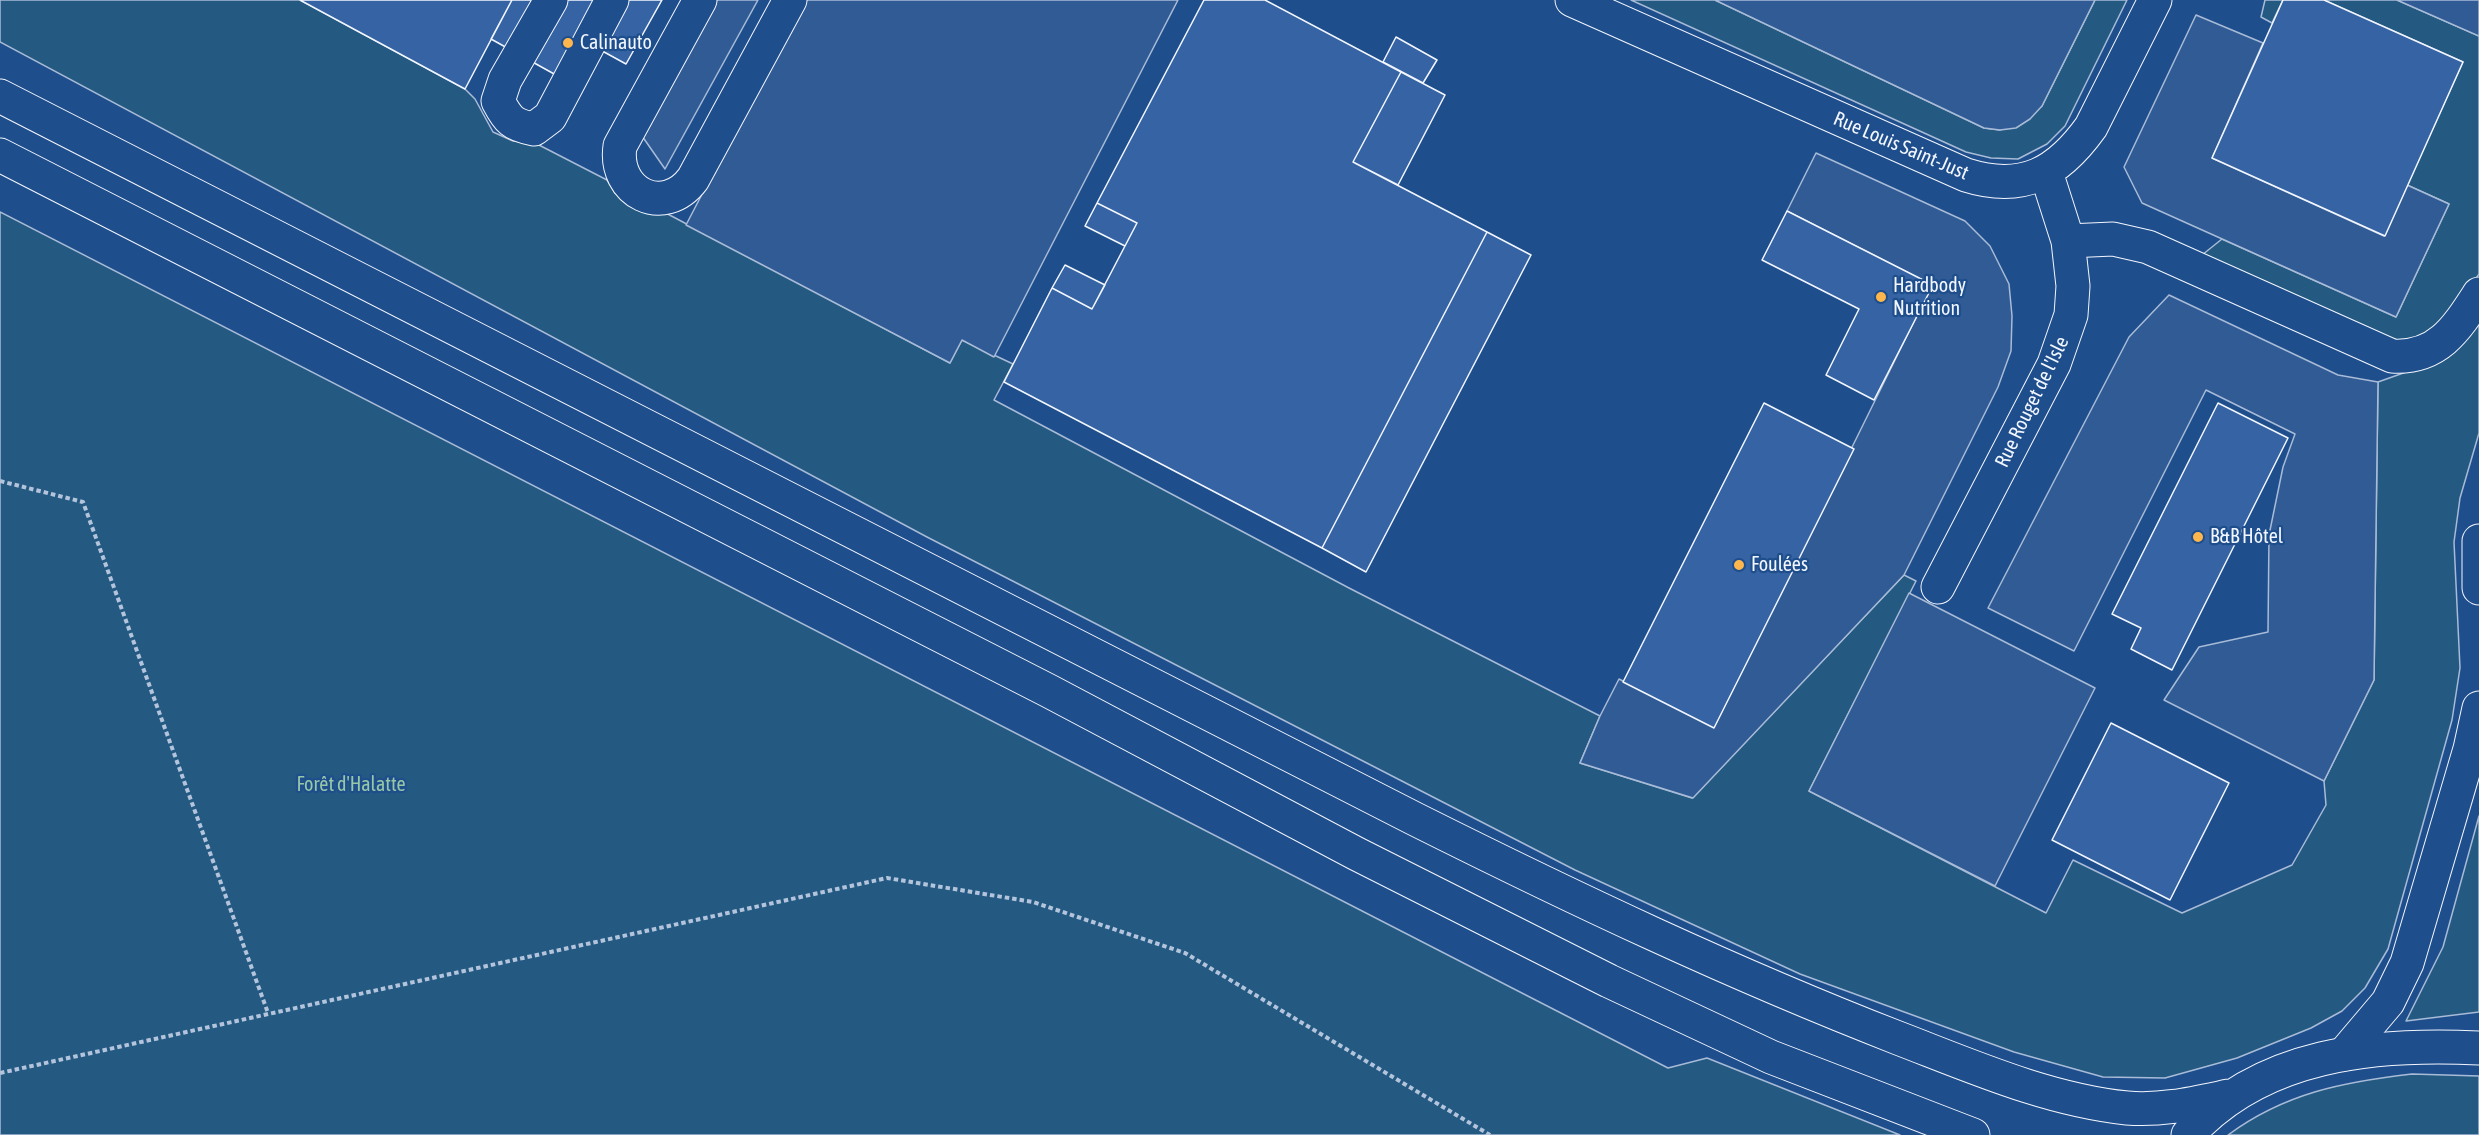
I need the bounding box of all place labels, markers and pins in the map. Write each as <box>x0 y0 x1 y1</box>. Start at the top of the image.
place label: Calinauto <box>580 31 652 55</box>
marker: Calinauto <box>561 36 575 50</box>
place label: Hardbody Nutrition <box>1893 274 1966 321</box>
marker: Hardbody Nutrition <box>1874 290 1888 304</box>
place label: B&B Hôtel <box>2210 525 2283 549</box>
marker: B&B Hôtel <box>2191 530 2205 544</box>
place label: Foulées <box>1751 553 1808 577</box>
marker: Foulées <box>1732 558 1746 572</box>

